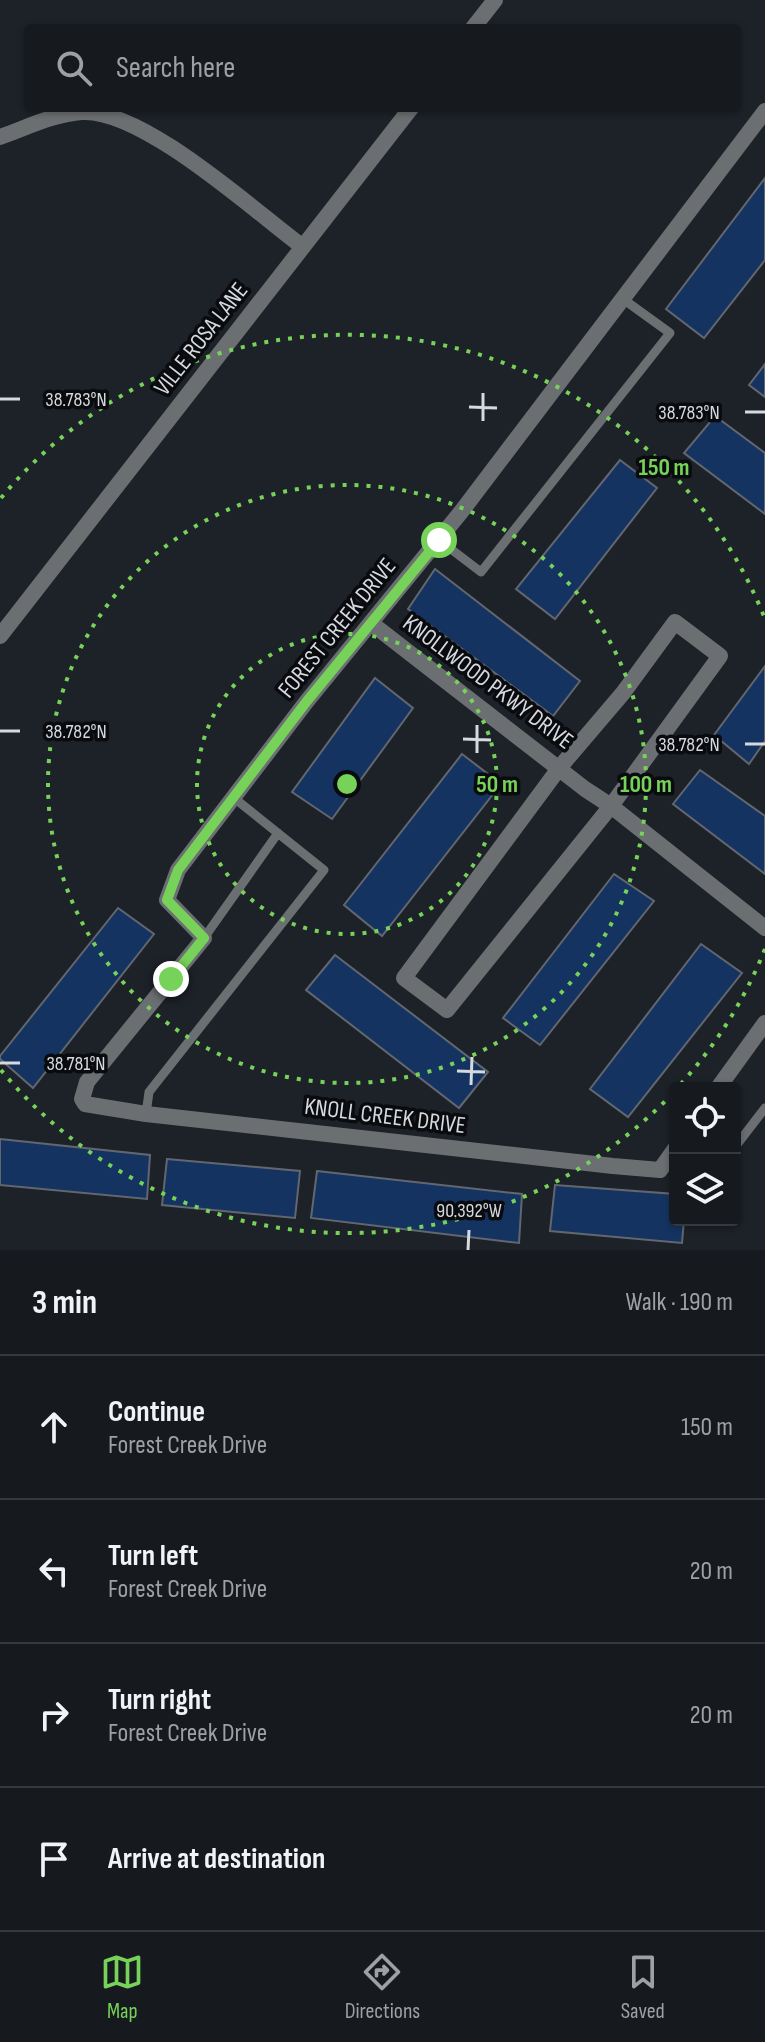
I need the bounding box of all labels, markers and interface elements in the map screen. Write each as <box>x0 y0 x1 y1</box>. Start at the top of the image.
search box <box>24 24 741 112</box>
icon: search <box>52 46 96 90</box>
text: Search here <box>116 50 235 86</box>
street label: VILLE ROSA LANE <box>148 277 254 401</box>
text: 38.783°N <box>45 388 107 412</box>
text: 38.783°N <box>658 401 720 425</box>
text: 150 m <box>638 453 690 482</box>
route start <box>421 522 457 558</box>
street label: FOREST CREEK DRIVE <box>272 552 402 704</box>
street label: KNOLLWOOD PKWY DRIVE <box>397 609 579 755</box>
text: 38.782°N <box>45 720 107 744</box>
text: 38.782°N <box>658 733 720 757</box>
centre of rings <box>333 770 361 798</box>
text: 50 m <box>476 770 518 799</box>
text: 100 m <box>620 770 672 799</box>
route end <box>153 961 189 997</box>
text: 38.781°N <box>46 1052 106 1076</box>
map controls <box>669 1082 741 1226</box>
button: locate <box>669 1082 741 1154</box>
street label: KNOLL CREEK DRIVE <box>303 1092 467 1140</box>
button: layers <box>669 1154 741 1226</box>
text: 90.392°W <box>436 1199 502 1223</box>
text: 3 min <box>32 1282 97 1323</box>
text: Walk · 190 m <box>626 1287 733 1318</box>
text: Continue <box>108 1394 205 1430</box>
icon: ahead <box>32 1405 76 1449</box>
text: 150 m <box>681 1412 733 1443</box>
text: Forest Creek Drive <box>108 1430 267 1461</box>
text: Turn left <box>108 1538 198 1574</box>
icon: left <box>32 1549 76 1593</box>
text: 20 m <box>690 1556 733 1587</box>
text: Forest Creek Drive <box>108 1574 267 1605</box>
text: Turn right <box>108 1682 211 1718</box>
icon: right <box>32 1693 76 1737</box>
text: 20 m <box>690 1700 733 1731</box>
text: Forest Creek Drive <box>108 1718 267 1749</box>
icon: arrive <box>32 1837 76 1881</box>
text: Arrive at destination <box>108 1841 325 1877</box>
tab: Map <box>100 1950 144 2025</box>
tab: Directions <box>345 1950 420 2025</box>
tab: Saved <box>621 1950 665 2025</box>

